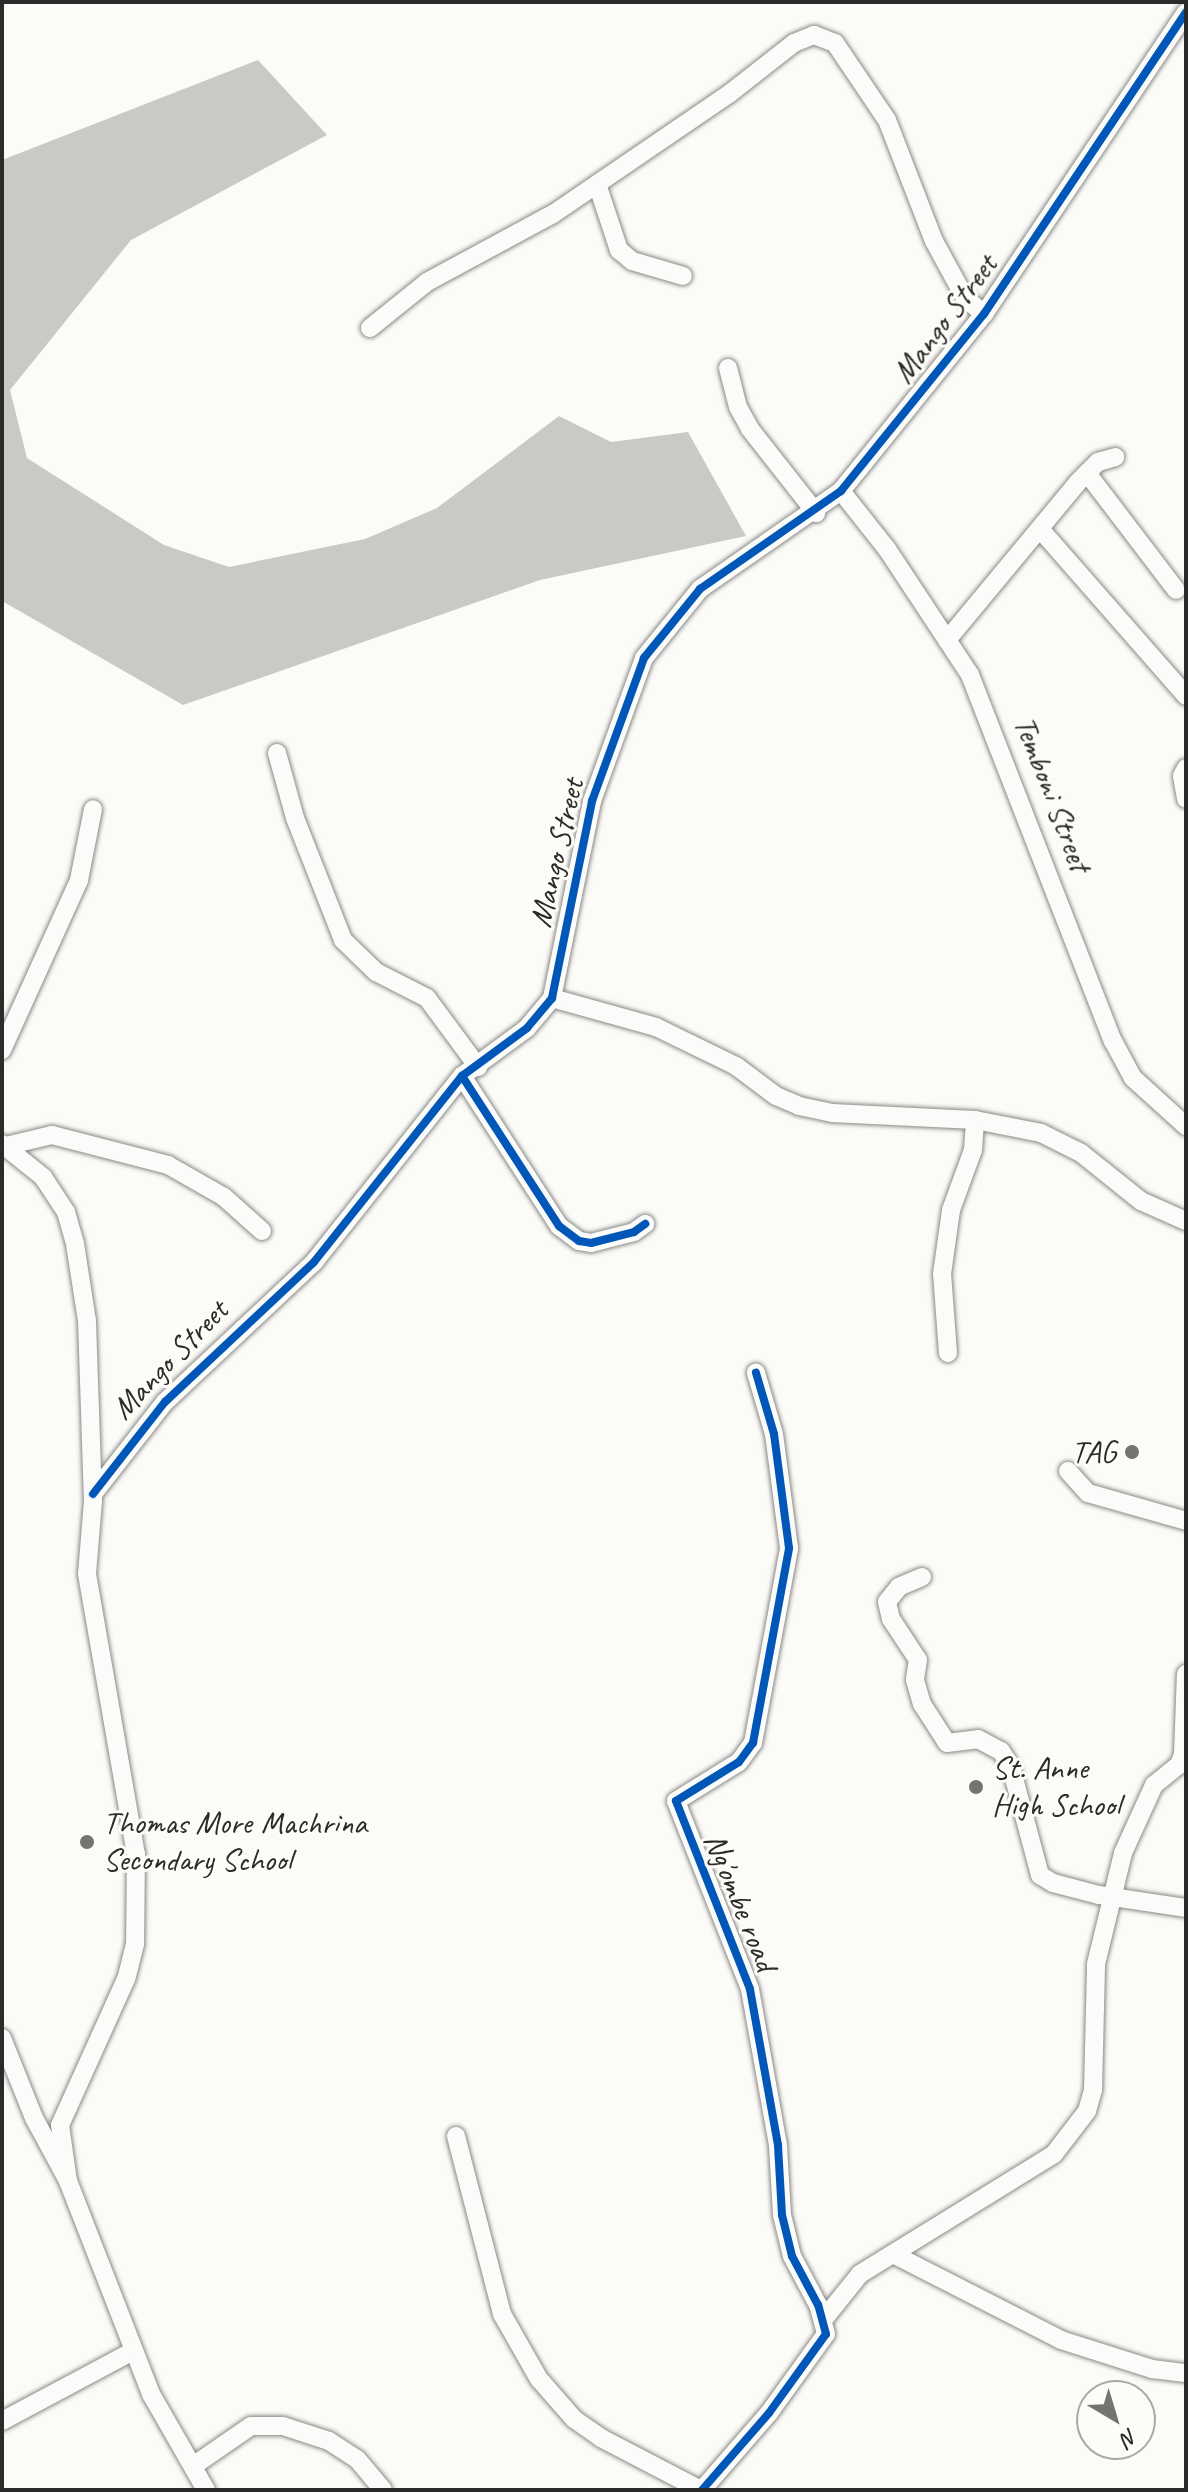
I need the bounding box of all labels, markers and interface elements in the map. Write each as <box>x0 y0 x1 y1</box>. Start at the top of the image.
street label: Mango Street <box>884 247 1006 391</box>
street label: Temboni Street <box>1005 711 1099 877</box>
street label: Mango Street <box>521 775 593 931</box>
street label: Mango Street <box>104 1292 236 1428</box>
place label: TAG <box>1071 1433 1116 1471</box>
marker: TAG <box>1123 1443 1141 1461</box>
place label: St. Anne High School <box>992 1750 1119 1825</box>
marker: St. Anne High School <box>967 1778 985 1796</box>
place label: Thomas More Machrina Secondary School <box>103 1805 367 1880</box>
street label: Ng'ombe road <box>695 1828 785 1976</box>
marker: Thomas More Machrina Secondary School <box>78 1833 96 1851</box>
north arrow <box>1076 2380 1156 2460</box>
text: N <box>1116 2422 1144 2453</box>

